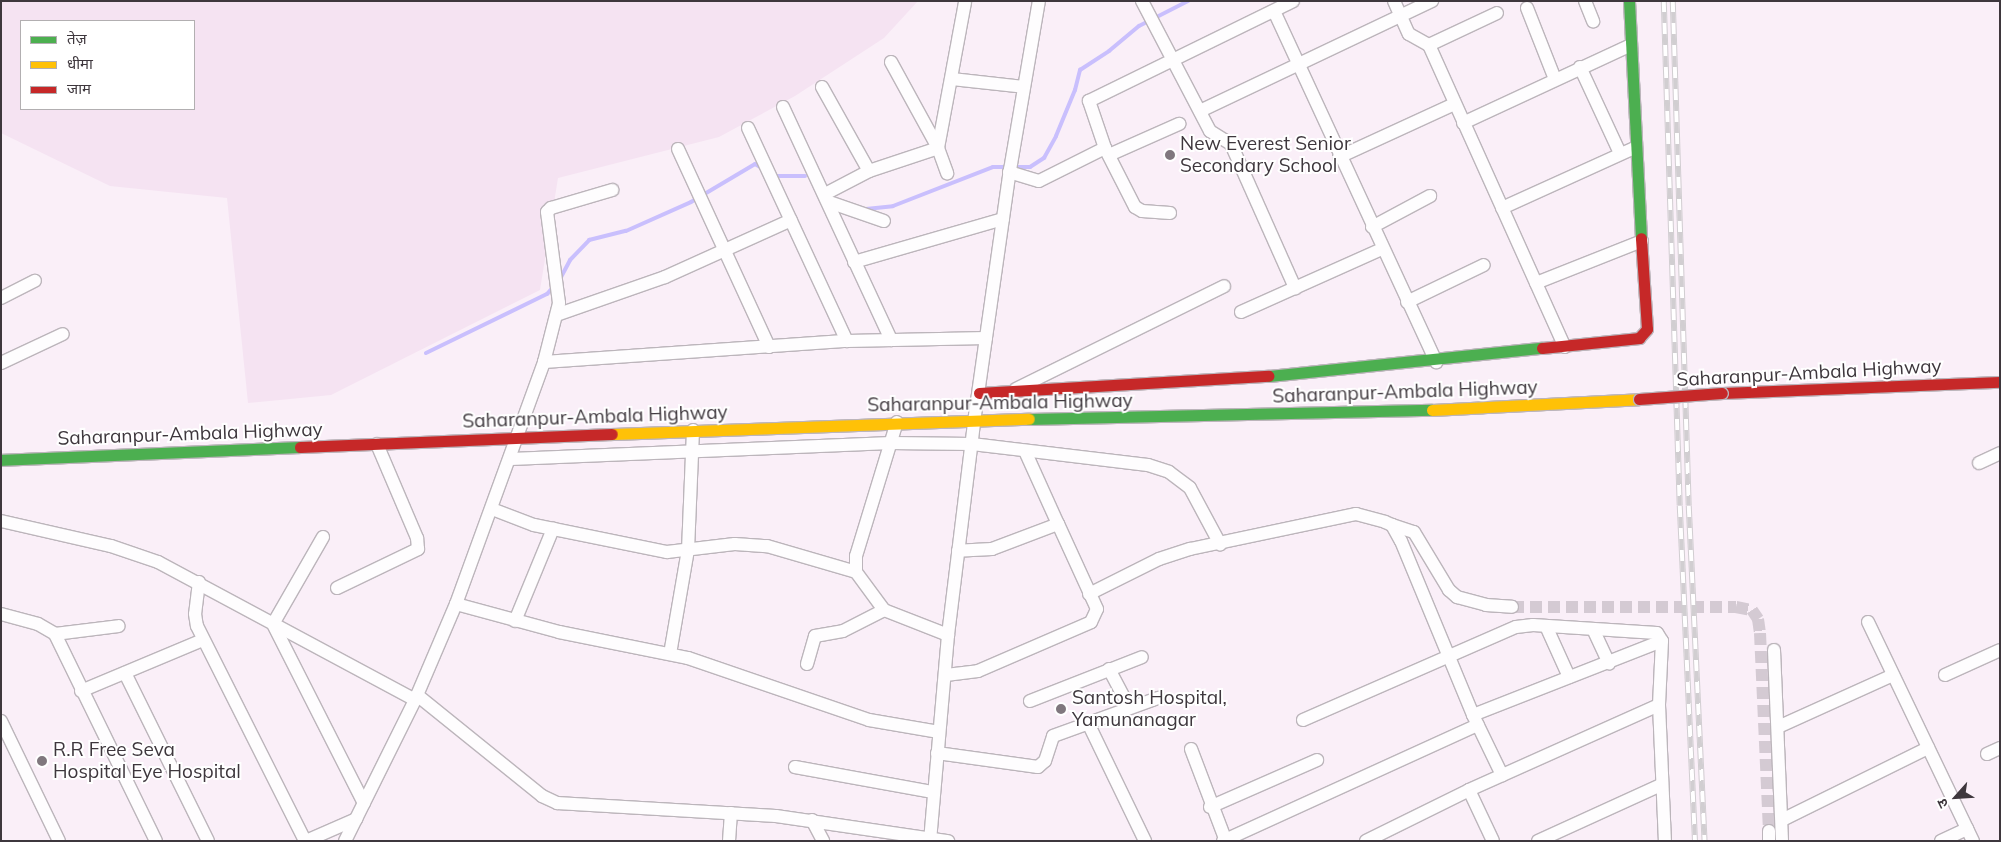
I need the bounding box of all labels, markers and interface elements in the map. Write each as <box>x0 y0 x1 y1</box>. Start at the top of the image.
legend <box>20 20 195 110</box>
text: तेज़ <box>67 29 87 48</box>
text: धीमा <box>67 54 93 73</box>
text: जाम <box>67 79 91 98</box>
place label: New Everest Senior Secondary School <box>1180 133 1351 177</box>
marker: New Everest Senior Secondary School <box>1164 149 1176 161</box>
street label: Saharanpur-Ambala Highway <box>1676 355 1942 391</box>
street label: Saharanpur-Ambala Highway <box>1272 376 1538 408</box>
street label: Saharanpur-Ambala Highway <box>867 389 1133 417</box>
street label: Saharanpur-Ambala Highway <box>462 401 728 433</box>
street label: Saharanpur-Ambala Highway <box>57 418 323 450</box>
place label: Santosh Hospital, Yamunanagar <box>1072 687 1227 731</box>
marker: Santosh Hospital, Yamunanagar <box>1054 702 1068 716</box>
place label: R.R Free Seva Hospital Eye Hospital <box>53 739 241 783</box>
marker: R.R Free Seva Hospital Eye Hospital <box>35 754 49 768</box>
north arrow <box>1931 772 1981 822</box>
text: उ <box>1933 796 1952 811</box>

